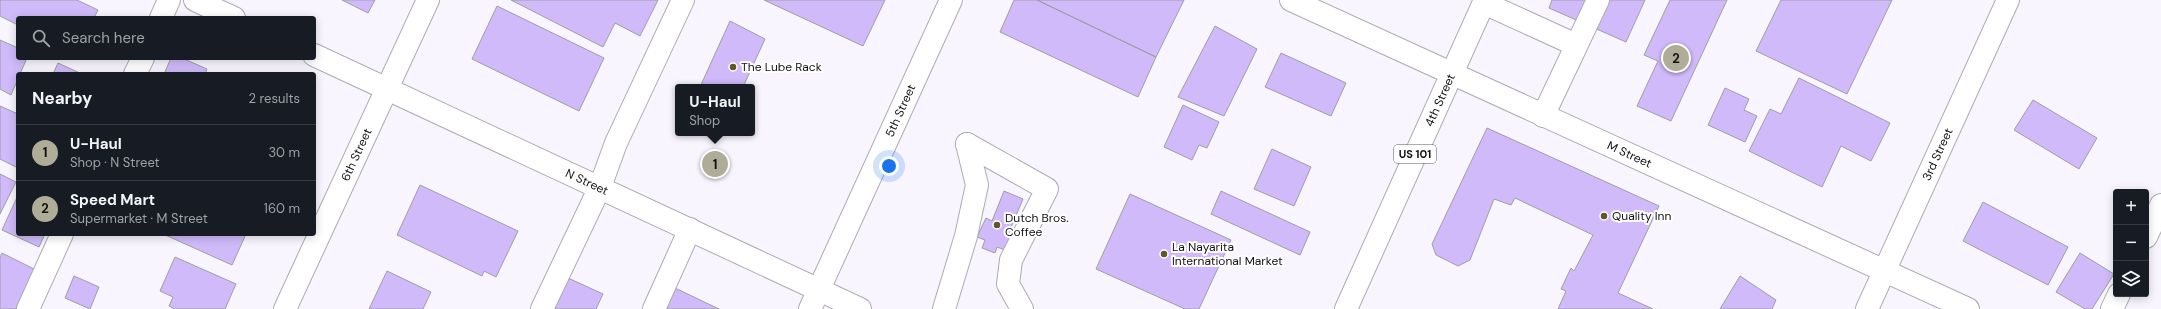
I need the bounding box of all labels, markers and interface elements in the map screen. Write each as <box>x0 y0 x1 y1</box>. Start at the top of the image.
search box <box>16 16 316 60</box>
icon: search <box>30 27 52 49</box>
text: Search here <box>62 28 145 48</box>
pin: 2 <box>1663 43 1689 73</box>
place label: The Lube Rack <box>741 59 822 75</box>
marker: The Lube Rack <box>728 62 738 72</box>
street label: 4th Street <box>1421 71 1459 129</box>
street label: 5th Street <box>882 82 920 140</box>
popup <box>675 84 755 136</box>
text: Nearby <box>32 87 92 109</box>
text: 2 results <box>249 90 300 107</box>
text: U-Haul <box>689 92 741 112</box>
text: Shop <box>689 112 720 129</box>
street label: 6th Street <box>337 125 376 184</box>
street label: 3rd Street <box>1919 125 1957 183</box>
text: U-Haul <box>70 134 122 154</box>
street label: M Street <box>1605 137 1655 172</box>
text: 1 <box>43 144 47 161</box>
text: 30 m <box>268 144 300 161</box>
road number: US 101 <box>1394 145 1436 163</box>
pin: 1 <box>702 149 728 179</box>
text: Shop · N Street <box>70 154 160 171</box>
your location <box>879 156 899 176</box>
street label: N Street <box>563 165 611 199</box>
map controls <box>2113 189 2149 297</box>
button: + <box>2113 189 2149 225</box>
text: Speed Mart <box>70 190 155 210</box>
text: 2 <box>41 200 49 217</box>
text: 160 m <box>264 200 300 217</box>
place label: Quality Inn <box>1612 208 1672 224</box>
text: Supermarket · M Street <box>70 210 208 227</box>
place label: Dutch Bros. Coffee <box>1005 210 1069 240</box>
marker: Quality Inn <box>1599 211 1609 221</box>
marker: Dutch Bros. Coffee <box>992 220 1002 230</box>
button: − <box>2113 225 2149 261</box>
place label: La Nayarita International Market <box>1172 239 1283 269</box>
marker: La Nayarita International Market <box>1159 249 1169 259</box>
button: layers <box>2113 261 2149 297</box>

